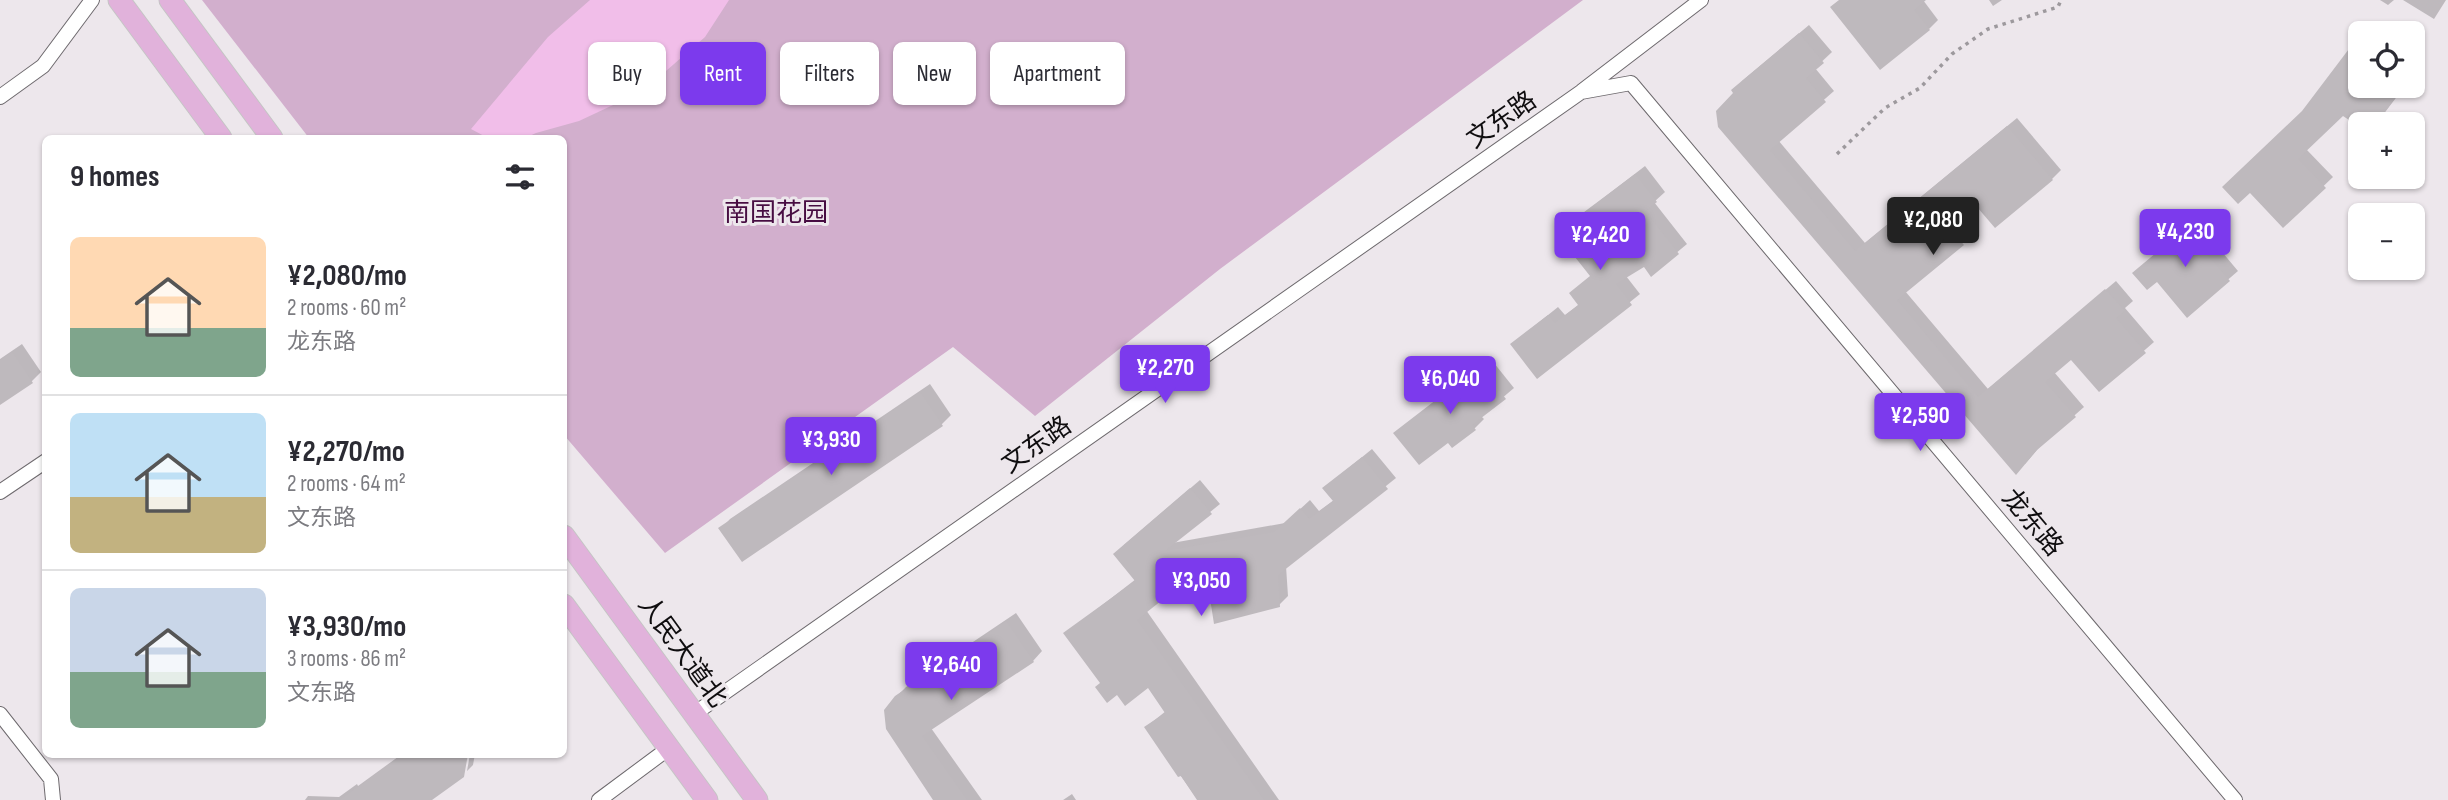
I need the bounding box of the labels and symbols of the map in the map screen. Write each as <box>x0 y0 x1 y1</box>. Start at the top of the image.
street label: 文东路 <box>1461 85 1543 155</box>
park label: 南国花园 <box>724 198 828 229</box>
pin: ¥2,080 <box>1876 198 1990 257</box>
pin: ¥4,230 <box>2128 210 2242 269</box>
pin: ¥2,420 <box>1543 212 1657 272</box>
pin: ¥2,270 <box>1108 346 1222 405</box>
pin: ¥6,040 <box>1393 356 1507 416</box>
pin: ¥2,590 <box>1863 393 1977 453</box>
street label: 文东路 <box>996 410 1078 480</box>
pin: ¥3,930 <box>774 418 888 477</box>
street label: 龙东路 <box>1995 483 2069 563</box>
pin: ¥3,050 <box>1144 558 1258 618</box>
street label: 人民大道北 <box>631 590 733 714</box>
pin: ¥2,640 <box>894 642 1008 702</box>

